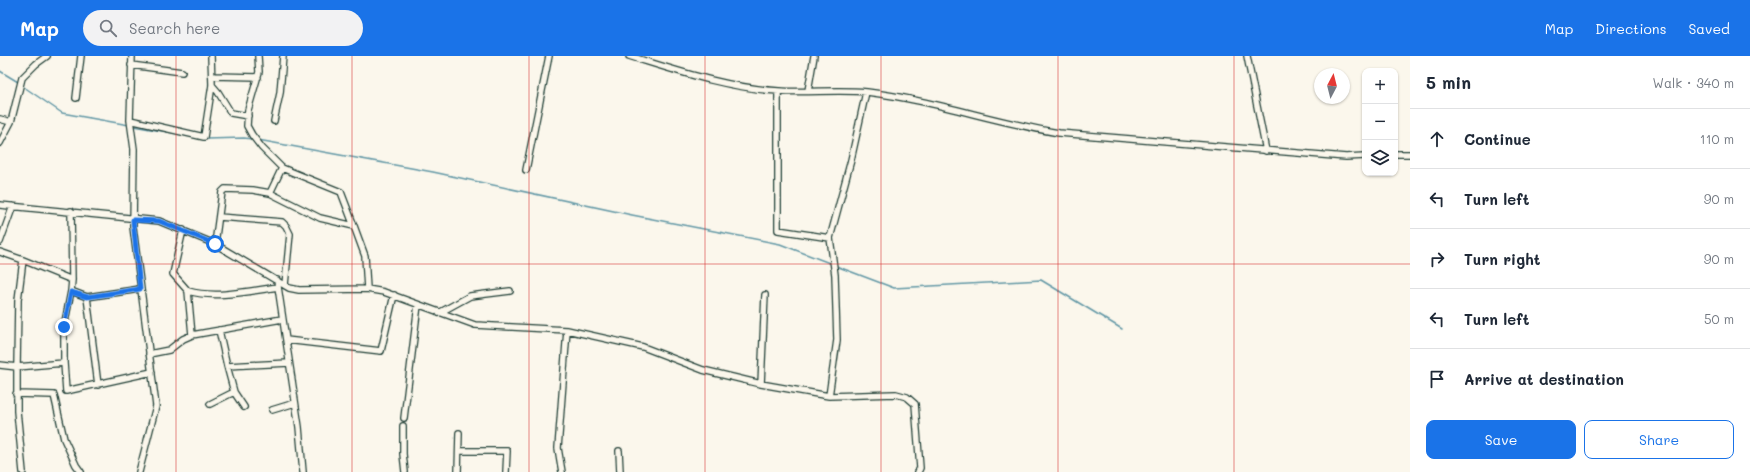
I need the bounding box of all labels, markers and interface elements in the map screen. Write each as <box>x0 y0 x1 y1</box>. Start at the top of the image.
search box <box>83 10 363 46</box>
text: Map <box>20 16 59 41</box>
icon: search <box>97 17 119 39</box>
text: Search here <box>129 18 220 38</box>
text: Map <box>1545 19 1573 38</box>
text: Directions <box>1595 19 1666 38</box>
text: Saved <box>1688 19 1730 38</box>
north arrow <box>1314 68 1350 104</box>
map controls <box>1362 68 1398 176</box>
button: + <box>1362 68 1398 104</box>
text: 5 min <box>1426 71 1471 93</box>
text: Walk · 340 m <box>1653 74 1734 91</box>
button: − <box>1362 104 1398 140</box>
icon: ahead <box>1426 128 1448 150</box>
text: Continue <box>1464 129 1531 149</box>
text: 110 m <box>1700 130 1734 147</box>
button: layers <box>1362 140 1398 176</box>
icon: left <box>1426 188 1448 210</box>
text: Turn left <box>1464 189 1529 209</box>
text: 90 m <box>1704 190 1734 207</box>
route start <box>206 235 224 253</box>
icon: right <box>1426 248 1448 270</box>
text: Turn right <box>1464 249 1541 269</box>
text: 90 m <box>1704 250 1734 267</box>
icon: left <box>1426 308 1448 330</box>
text: Turn left <box>1464 309 1529 329</box>
text: 50 m <box>1704 310 1734 327</box>
route end <box>55 318 73 336</box>
icon: arrive <box>1426 368 1448 390</box>
text: Arrive at destination <box>1464 369 1624 389</box>
button: Save <box>1426 420 1576 459</box>
button: Share <box>1584 420 1734 459</box>

